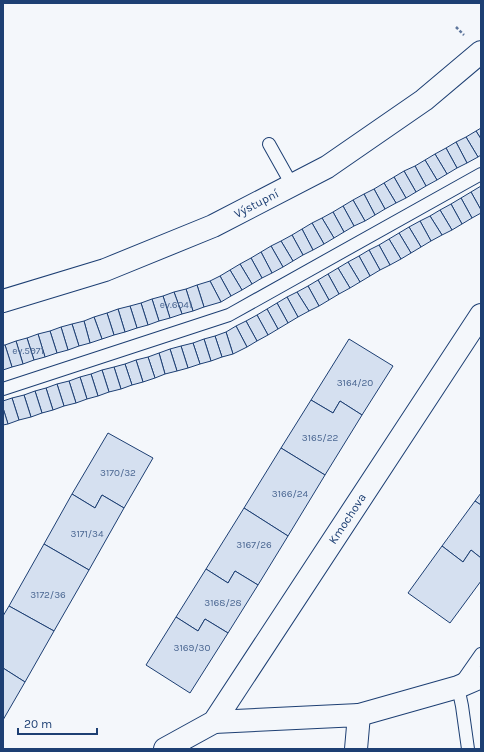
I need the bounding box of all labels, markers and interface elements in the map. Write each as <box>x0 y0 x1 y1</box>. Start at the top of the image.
street label: Výstupní <box>232 186 281 221</box>
house number: ev.6041 <box>160 299 192 311</box>
house number: ev.5971 <box>12 345 44 357</box>
house number: 3164/20 <box>337 377 373 389</box>
house number: 3165/22 <box>302 432 338 444</box>
house number: 3170/32 <box>100 467 136 479</box>
house number: 3166/24 <box>272 488 309 500</box>
street label: Kmochova <box>326 491 369 547</box>
house number: 3171/34 <box>70 528 104 540</box>
house number: 3167/26 <box>236 539 272 551</box>
house number: 3172/36 <box>30 589 66 601</box>
house number: 3168/28 <box>204 597 242 609</box>
house number: 3169/30 <box>174 642 211 654</box>
scale bar <box>18 710 97 736</box>
text: 20 m <box>24 717 52 731</box>

